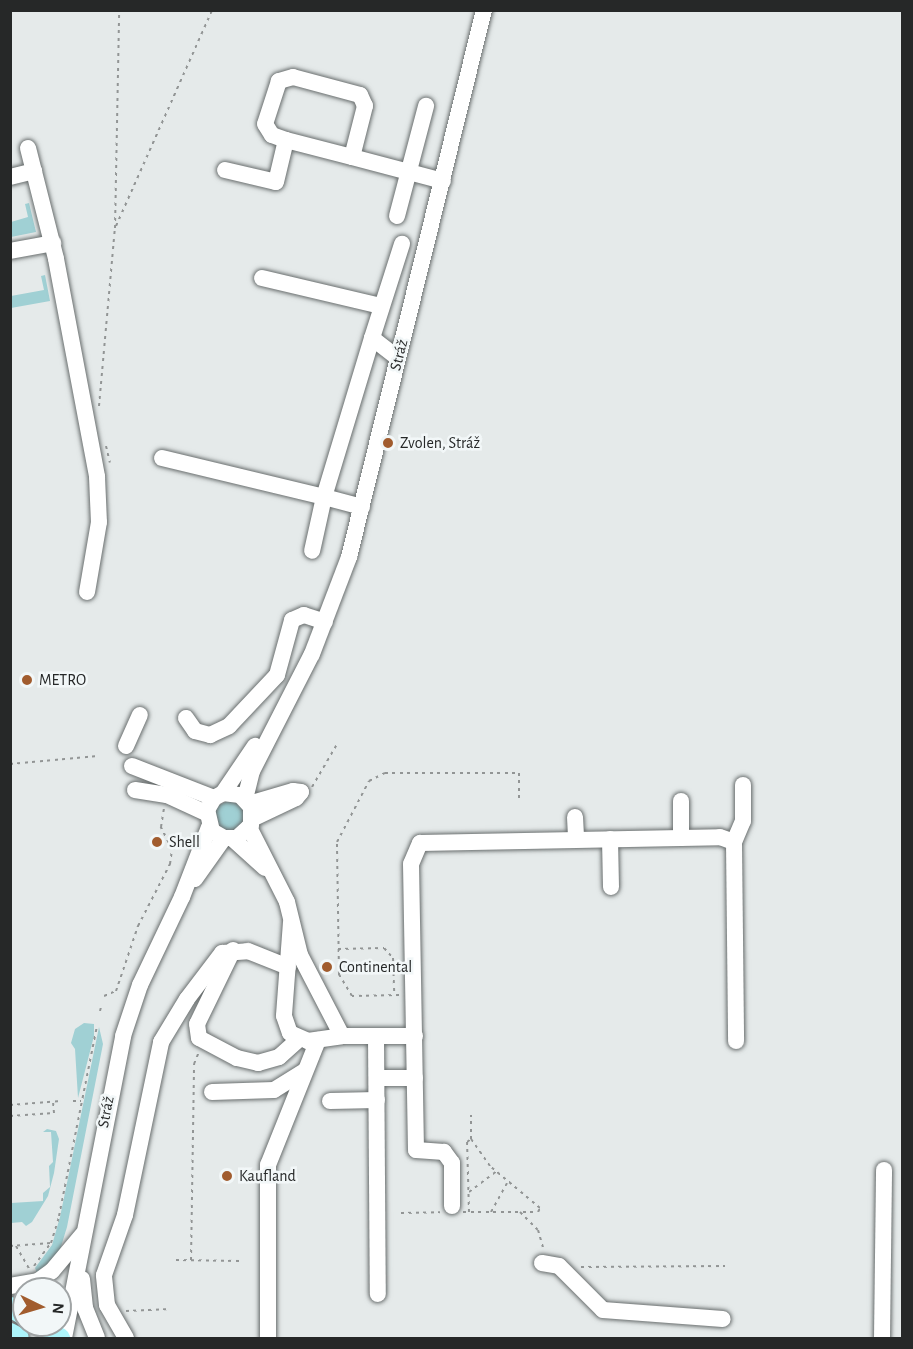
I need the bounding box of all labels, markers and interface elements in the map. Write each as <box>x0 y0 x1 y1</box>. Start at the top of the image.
street label: Stráž <box>386 337 412 373</box>
place label: Zvolen, Stráž <box>400 433 480 453</box>
marker: Zvolen, Stráž <box>381 436 395 450</box>
place label: METRO <box>39 670 86 690</box>
marker: METRO <box>20 673 34 687</box>
place label: Shell <box>169 832 200 852</box>
marker: Shell <box>150 835 164 849</box>
place label: Continental <box>339 957 412 977</box>
marker: Continental <box>320 960 334 974</box>
street label: Stráž <box>94 1095 118 1129</box>
place label: Kaufland <box>239 1166 296 1186</box>
marker: Kaufland <box>220 1169 234 1183</box>
north arrow <box>12 1277 72 1337</box>
text: N <box>49 1302 66 1315</box>

